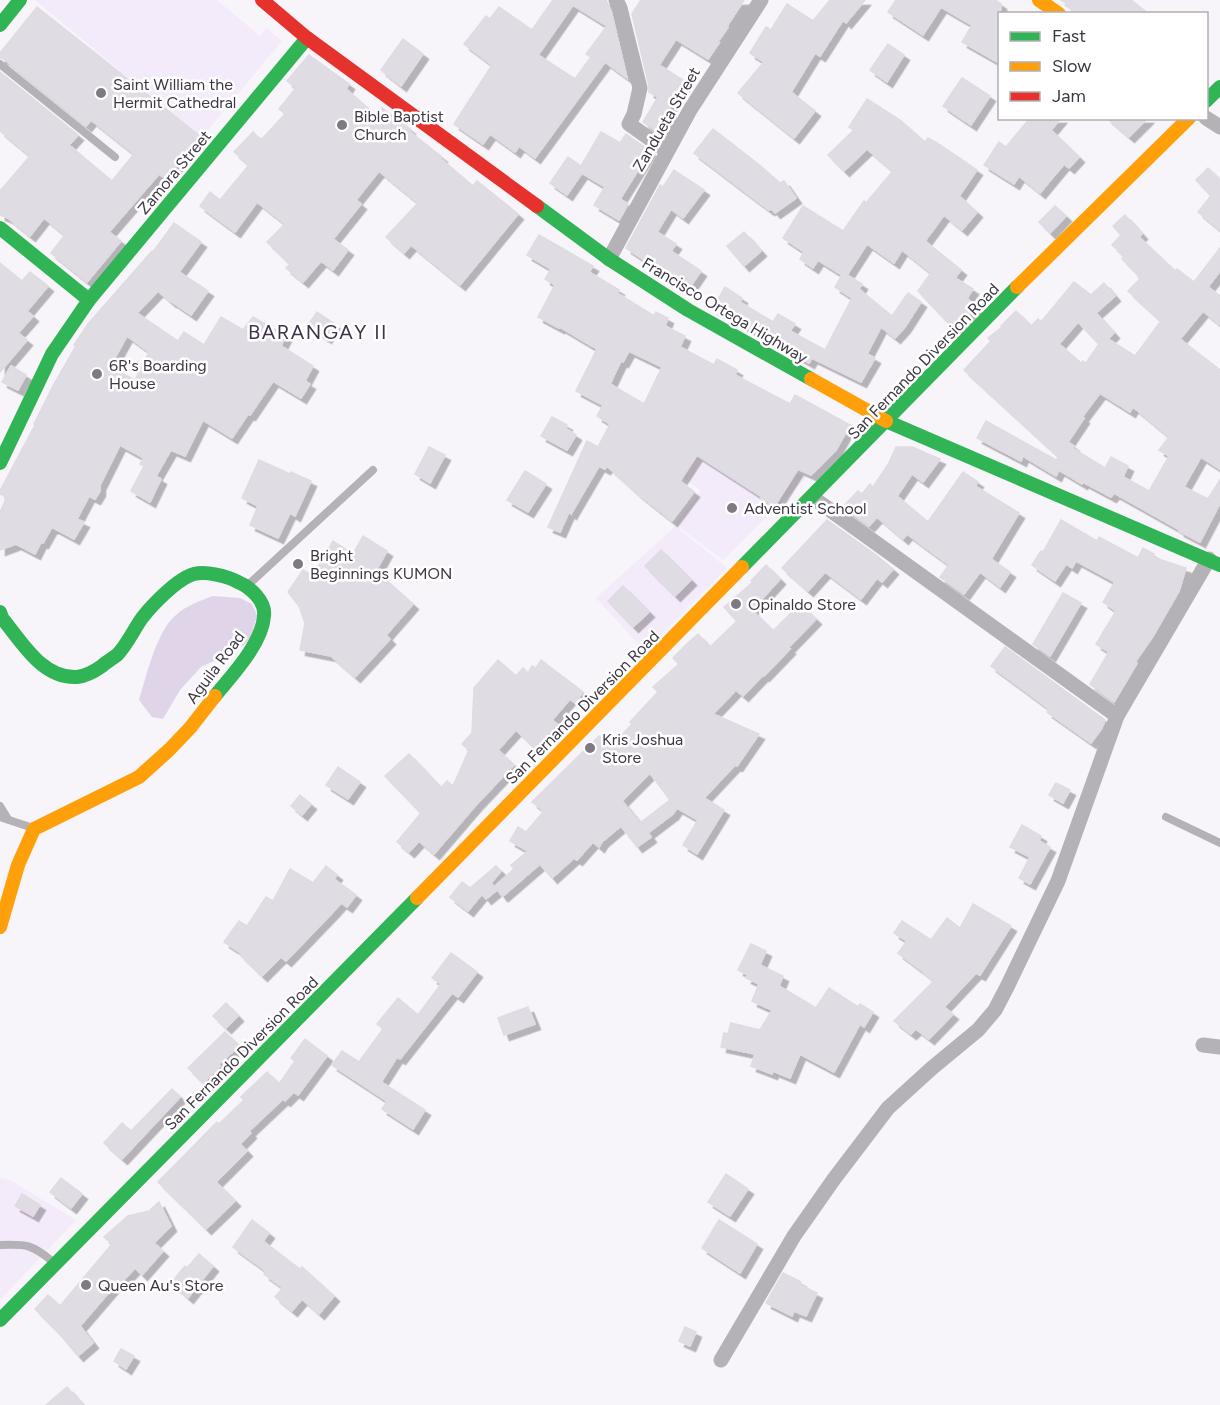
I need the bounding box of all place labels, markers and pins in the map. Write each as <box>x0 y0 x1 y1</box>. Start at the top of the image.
place label: Saint William the Hermit Cathedral <box>113 75 236 112</box>
marker: Saint William the Hermit Cathedral <box>94 86 108 100</box>
place label: Bible Baptist Church <box>354 107 444 144</box>
marker: Bible Baptist Church <box>335 118 349 132</box>
place label: 6R's Boarding House <box>109 356 207 393</box>
marker: 6R's Boarding House <box>90 367 104 381</box>
place label: Adventist School <box>744 499 867 518</box>
marker: Adventist School <box>725 501 739 515</box>
place label: Bright Beginnings KUMON <box>310 546 452 583</box>
marker: Bright Beginnings KUMON <box>291 557 305 571</box>
place label: Opinaldo Store <box>748 595 856 614</box>
marker: Opinaldo Store <box>729 597 743 611</box>
place label: Kris Joshua Store <box>602 730 683 767</box>
marker: Kris Joshua Store <box>583 741 597 755</box>
place label: Queen Au's Store <box>98 1276 224 1295</box>
marker: Queen Au's Store <box>79 1278 93 1292</box>

